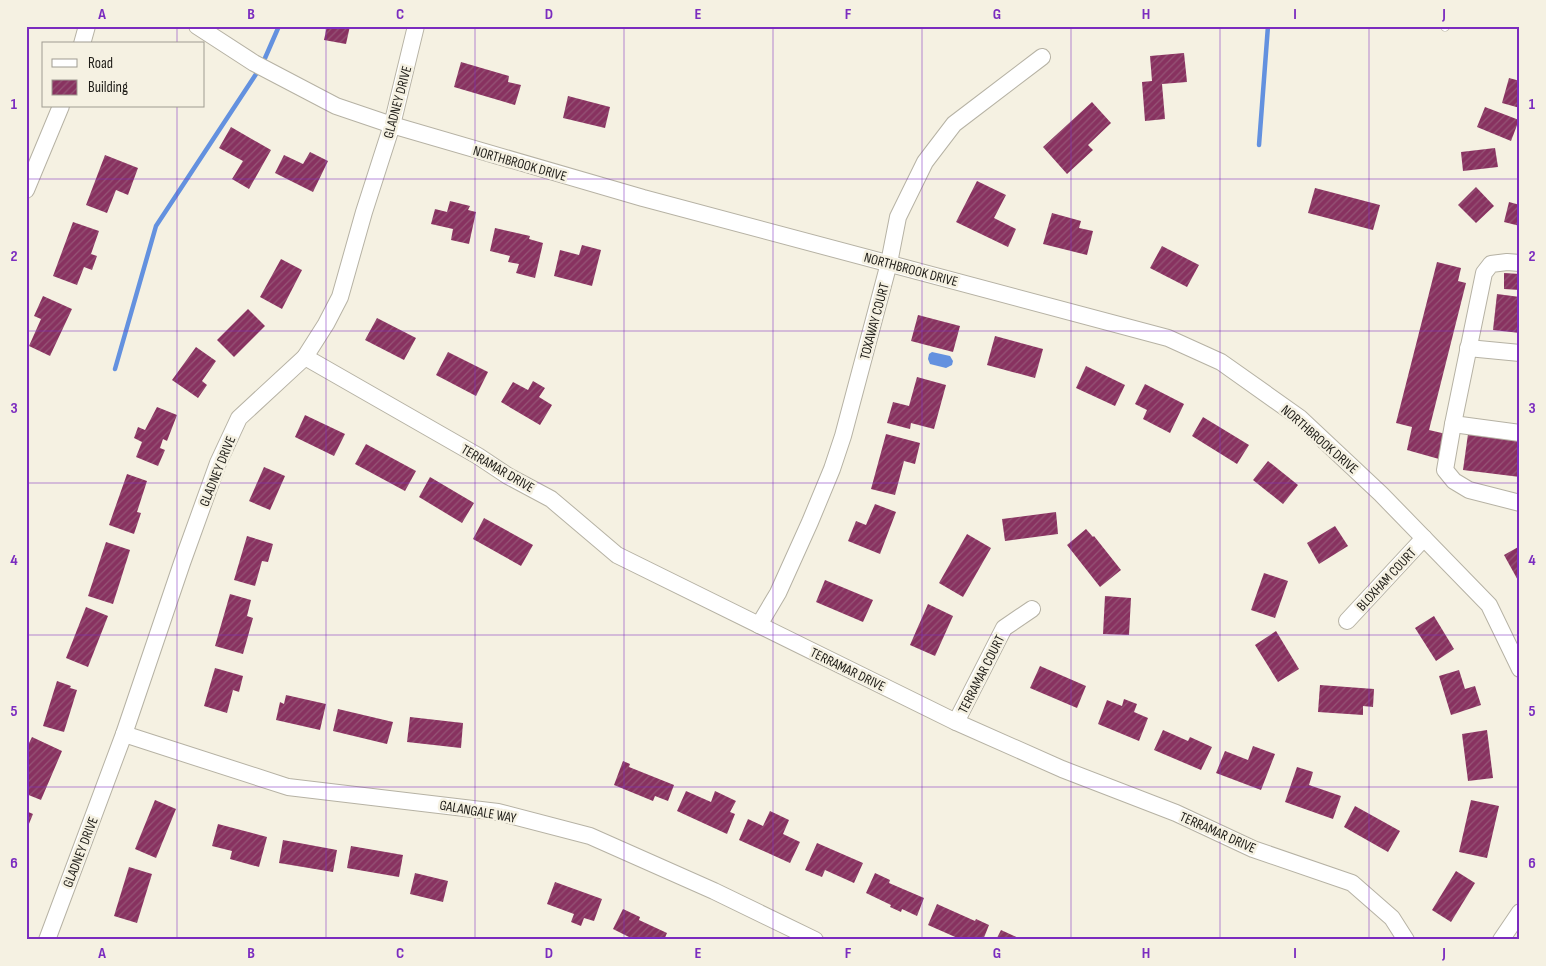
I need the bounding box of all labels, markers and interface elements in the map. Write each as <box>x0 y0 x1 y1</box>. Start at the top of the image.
text: A <box>97 5 106 24</box>
text: B <box>247 5 255 24</box>
text: C <box>396 5 404 24</box>
text: D <box>545 5 553 24</box>
text: E <box>695 5 702 24</box>
text: F <box>845 5 852 24</box>
text: G <box>993 5 1001 24</box>
text: H <box>1142 5 1150 24</box>
text: I <box>1293 5 1297 24</box>
text: J <box>1441 5 1446 24</box>
legend <box>42 42 205 108</box>
text: Road <box>88 54 113 73</box>
street label: GLADNEY DRIVE <box>380 64 415 140</box>
text: Building <box>88 78 128 97</box>
text: 1 <box>11 95 18 114</box>
text: 1 <box>1529 95 1536 114</box>
street label: NORTHBROOK DRIVE <box>471 142 569 185</box>
text: 2 <box>10 247 18 266</box>
text: 2 <box>1528 247 1536 266</box>
street label: NORTHBROOK DRIVE <box>862 249 960 290</box>
street label: TOXAWAY COURT <box>856 281 893 361</box>
text: 3 <box>10 399 18 418</box>
text: 3 <box>1528 399 1536 418</box>
street label: NORTHBROOK DRIVE <box>1278 401 1362 478</box>
street label: GLADNEY DRIVE <box>196 433 239 509</box>
street label: TERRAMAR DRIVE <box>458 441 537 496</box>
street label: BLOXHAM COURT <box>1353 544 1420 614</box>
text: 4 <box>10 551 18 570</box>
text: 4 <box>1528 551 1536 570</box>
street label: TERRAMAR COURT <box>954 632 1009 716</box>
street label: TERRAMAR DRIVE <box>807 644 888 695</box>
text: 5 <box>10 702 18 721</box>
text: 5 <box>1528 702 1536 721</box>
street label: GALANGALE WAY <box>438 796 518 827</box>
street label: TERRAMAR DRIVE <box>1177 808 1259 857</box>
street label: GLADNEY DRIVE <box>59 814 102 890</box>
text: 6 <box>10 854 18 873</box>
text: 6 <box>1528 854 1536 873</box>
text: A <box>97 944 106 963</box>
text: B <box>247 944 255 963</box>
text: C <box>396 944 404 963</box>
text: D <box>545 944 553 963</box>
text: E <box>695 944 702 963</box>
text: F <box>845 944 852 963</box>
text: G <box>993 944 1001 963</box>
text: H <box>1142 944 1150 963</box>
text: I <box>1293 944 1297 963</box>
text: J <box>1441 944 1446 963</box>

